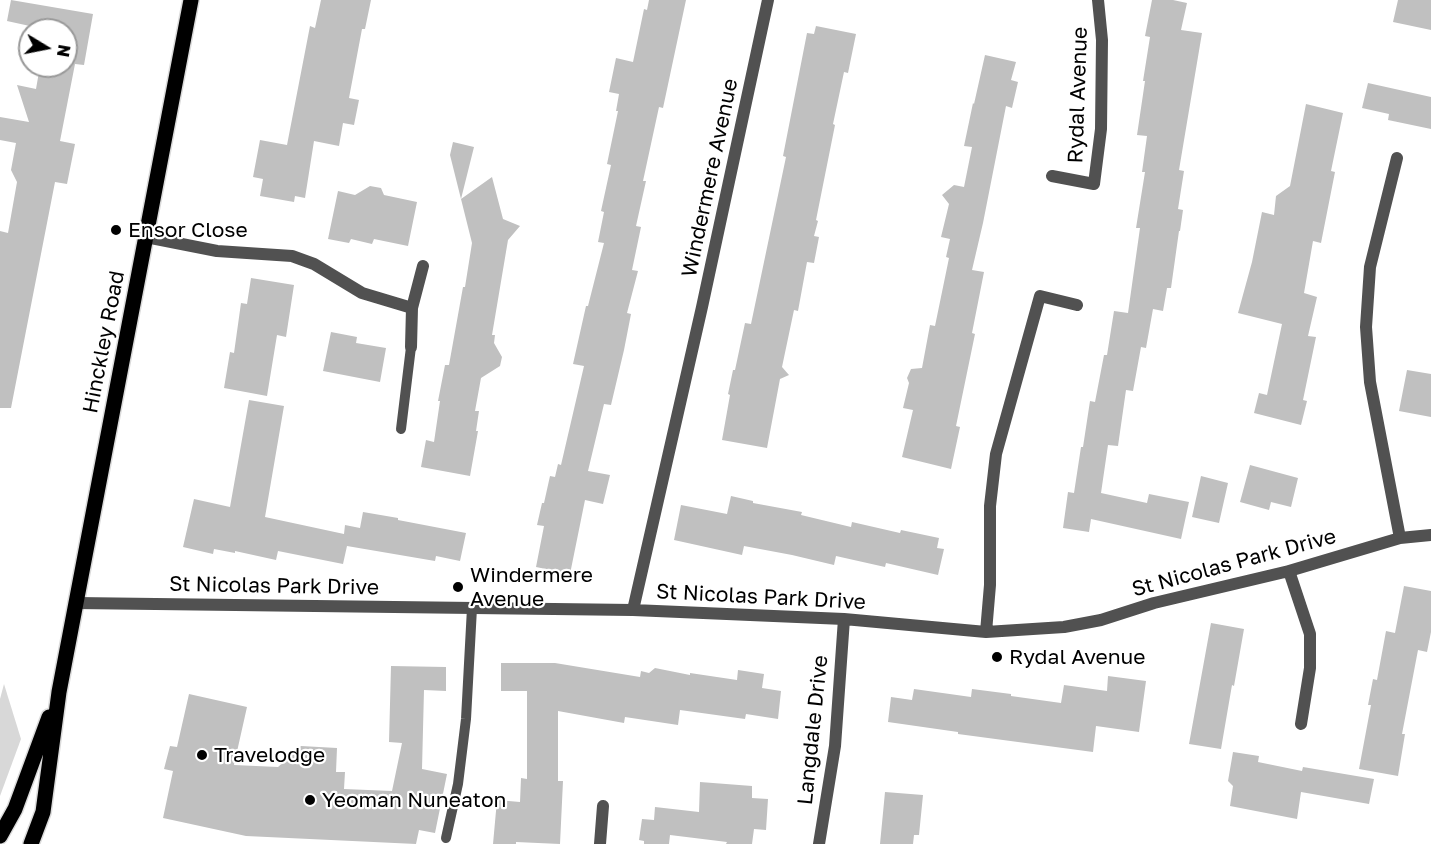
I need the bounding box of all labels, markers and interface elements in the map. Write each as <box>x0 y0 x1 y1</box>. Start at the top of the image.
north arrow <box>18 18 78 78</box>
street label: Rydal Avenue <box>1063 26 1093 164</box>
text: N <box>53 43 75 59</box>
street label: Windermere Avenue <box>677 76 743 280</box>
place label: Ensor Close <box>128 217 248 243</box>
marker: Ensor Close <box>109 223 123 237</box>
street label: Hinckley Road <box>78 269 130 415</box>
street label: St Nicolas Park Drive <box>1129 524 1339 602</box>
place label: Windermere Avenue <box>470 562 593 612</box>
street label: St Nicolas Park Drive <box>169 572 379 600</box>
street label: St Nicolas Park Drive <box>655 579 867 615</box>
marker: Windermere Avenue <box>451 580 465 594</box>
place label: Rydal Avenue <box>1009 644 1145 670</box>
marker: Rydal Avenue <box>990 650 1004 664</box>
street label: Langdale Drive <box>793 654 833 806</box>
place label: Travelodge <box>214 742 325 768</box>
marker: Travelodge <box>195 748 209 762</box>
place label: Yeoman Nuneaton <box>322 787 506 813</box>
marker: Yeoman Nuneaton <box>303 793 317 807</box>

